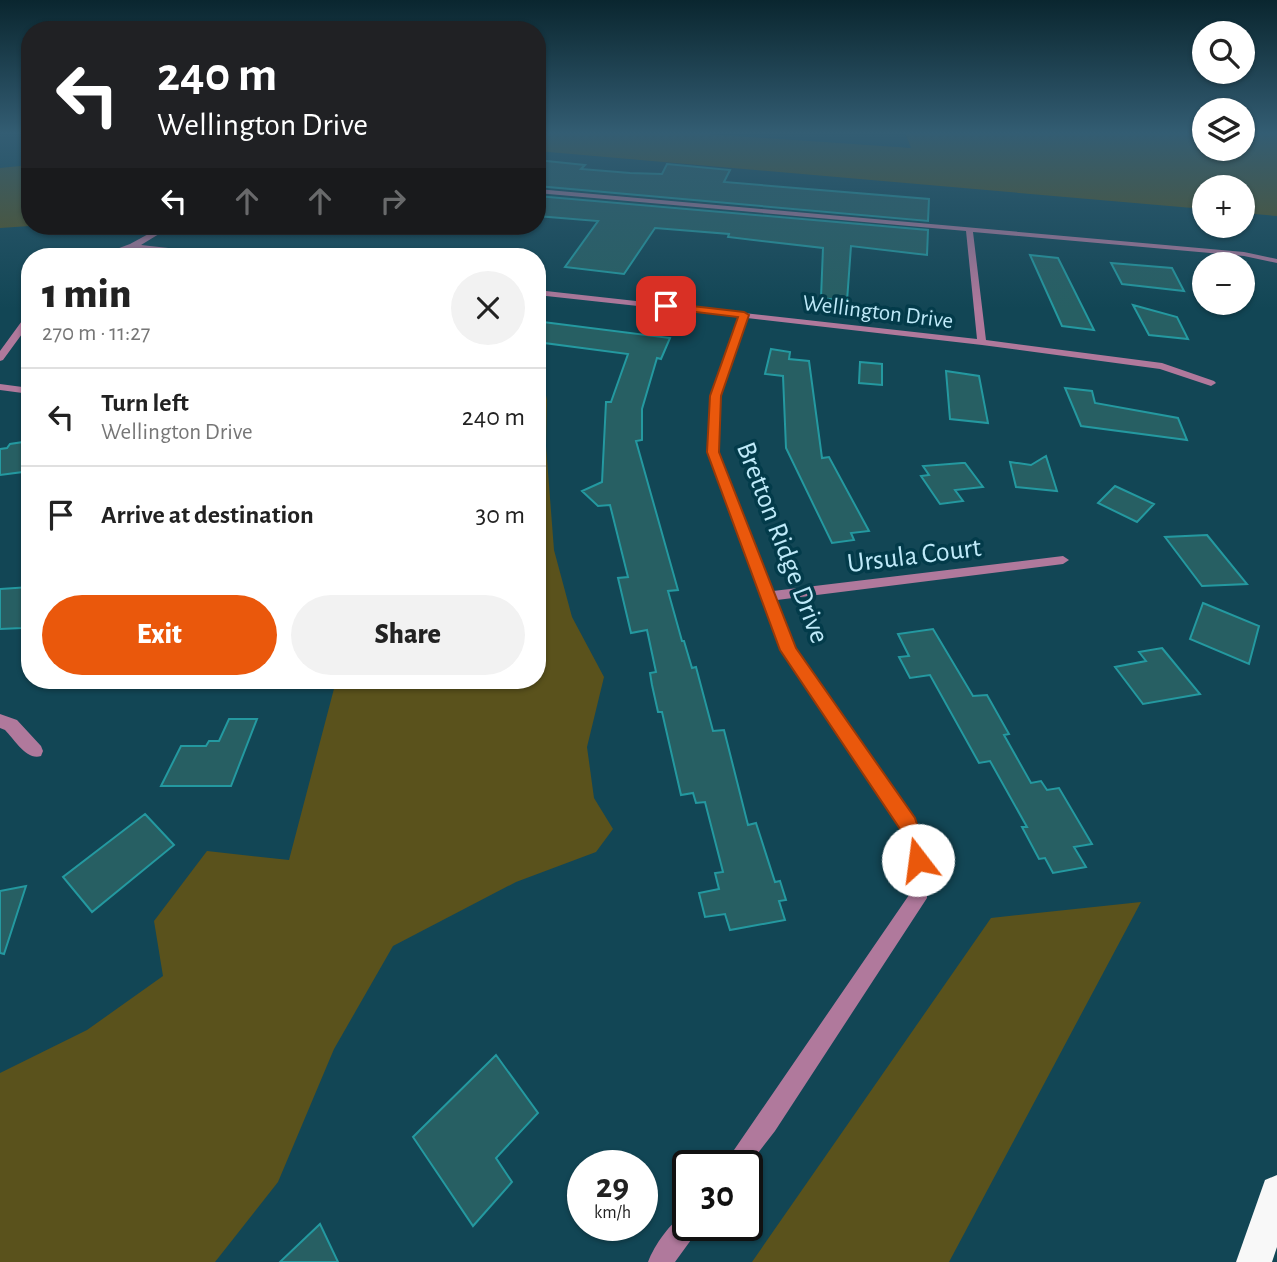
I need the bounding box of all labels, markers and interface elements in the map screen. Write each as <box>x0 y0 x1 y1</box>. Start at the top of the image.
map controls <box>1192 21 1255 315</box>
button: search <box>1192 21 1255 84</box>
icon: left <box>42 49 133 140</box>
text: 240 m <box>157 51 277 100</box>
button: layers <box>1192 98 1255 161</box>
text: Wellington Drive <box>157 109 368 141</box>
button: + <box>1192 175 1255 238</box>
icon: left <box>155 182 193 220</box>
icon: ahead <box>228 182 266 220</box>
icon: ahead <box>301 182 339 220</box>
icon: right <box>374 182 412 220</box>
button: − <box>1192 252 1255 315</box>
button: close <box>451 271 525 345</box>
text: 1 min <box>42 273 131 315</box>
pin <box>636 276 696 336</box>
icon: arrive <box>647 287 685 325</box>
street label: Wellington Drive <box>801 292 955 333</box>
text: 270 m · 11:27 <box>42 322 150 345</box>
text: Turn left <box>101 390 189 416</box>
icon: left <box>42 398 80 436</box>
text: 240 m <box>462 404 525 430</box>
text: Wellington Drive <box>101 421 253 444</box>
street label: Bretton Ridge Drive <box>731 438 833 647</box>
icon: arrive <box>42 496 80 534</box>
text: Arrive at destination <box>101 502 314 528</box>
text: 30 m <box>475 502 525 528</box>
street label: Ursula Court <box>846 534 983 578</box>
button: Exit <box>42 595 277 675</box>
button: Share <box>291 595 525 675</box>
position arrow <box>881 823 955 897</box>
speed limit sign: 30 <box>672 1150 763 1241</box>
text: 29 <box>596 1169 629 1204</box>
text: km/h <box>594 1204 631 1222</box>

